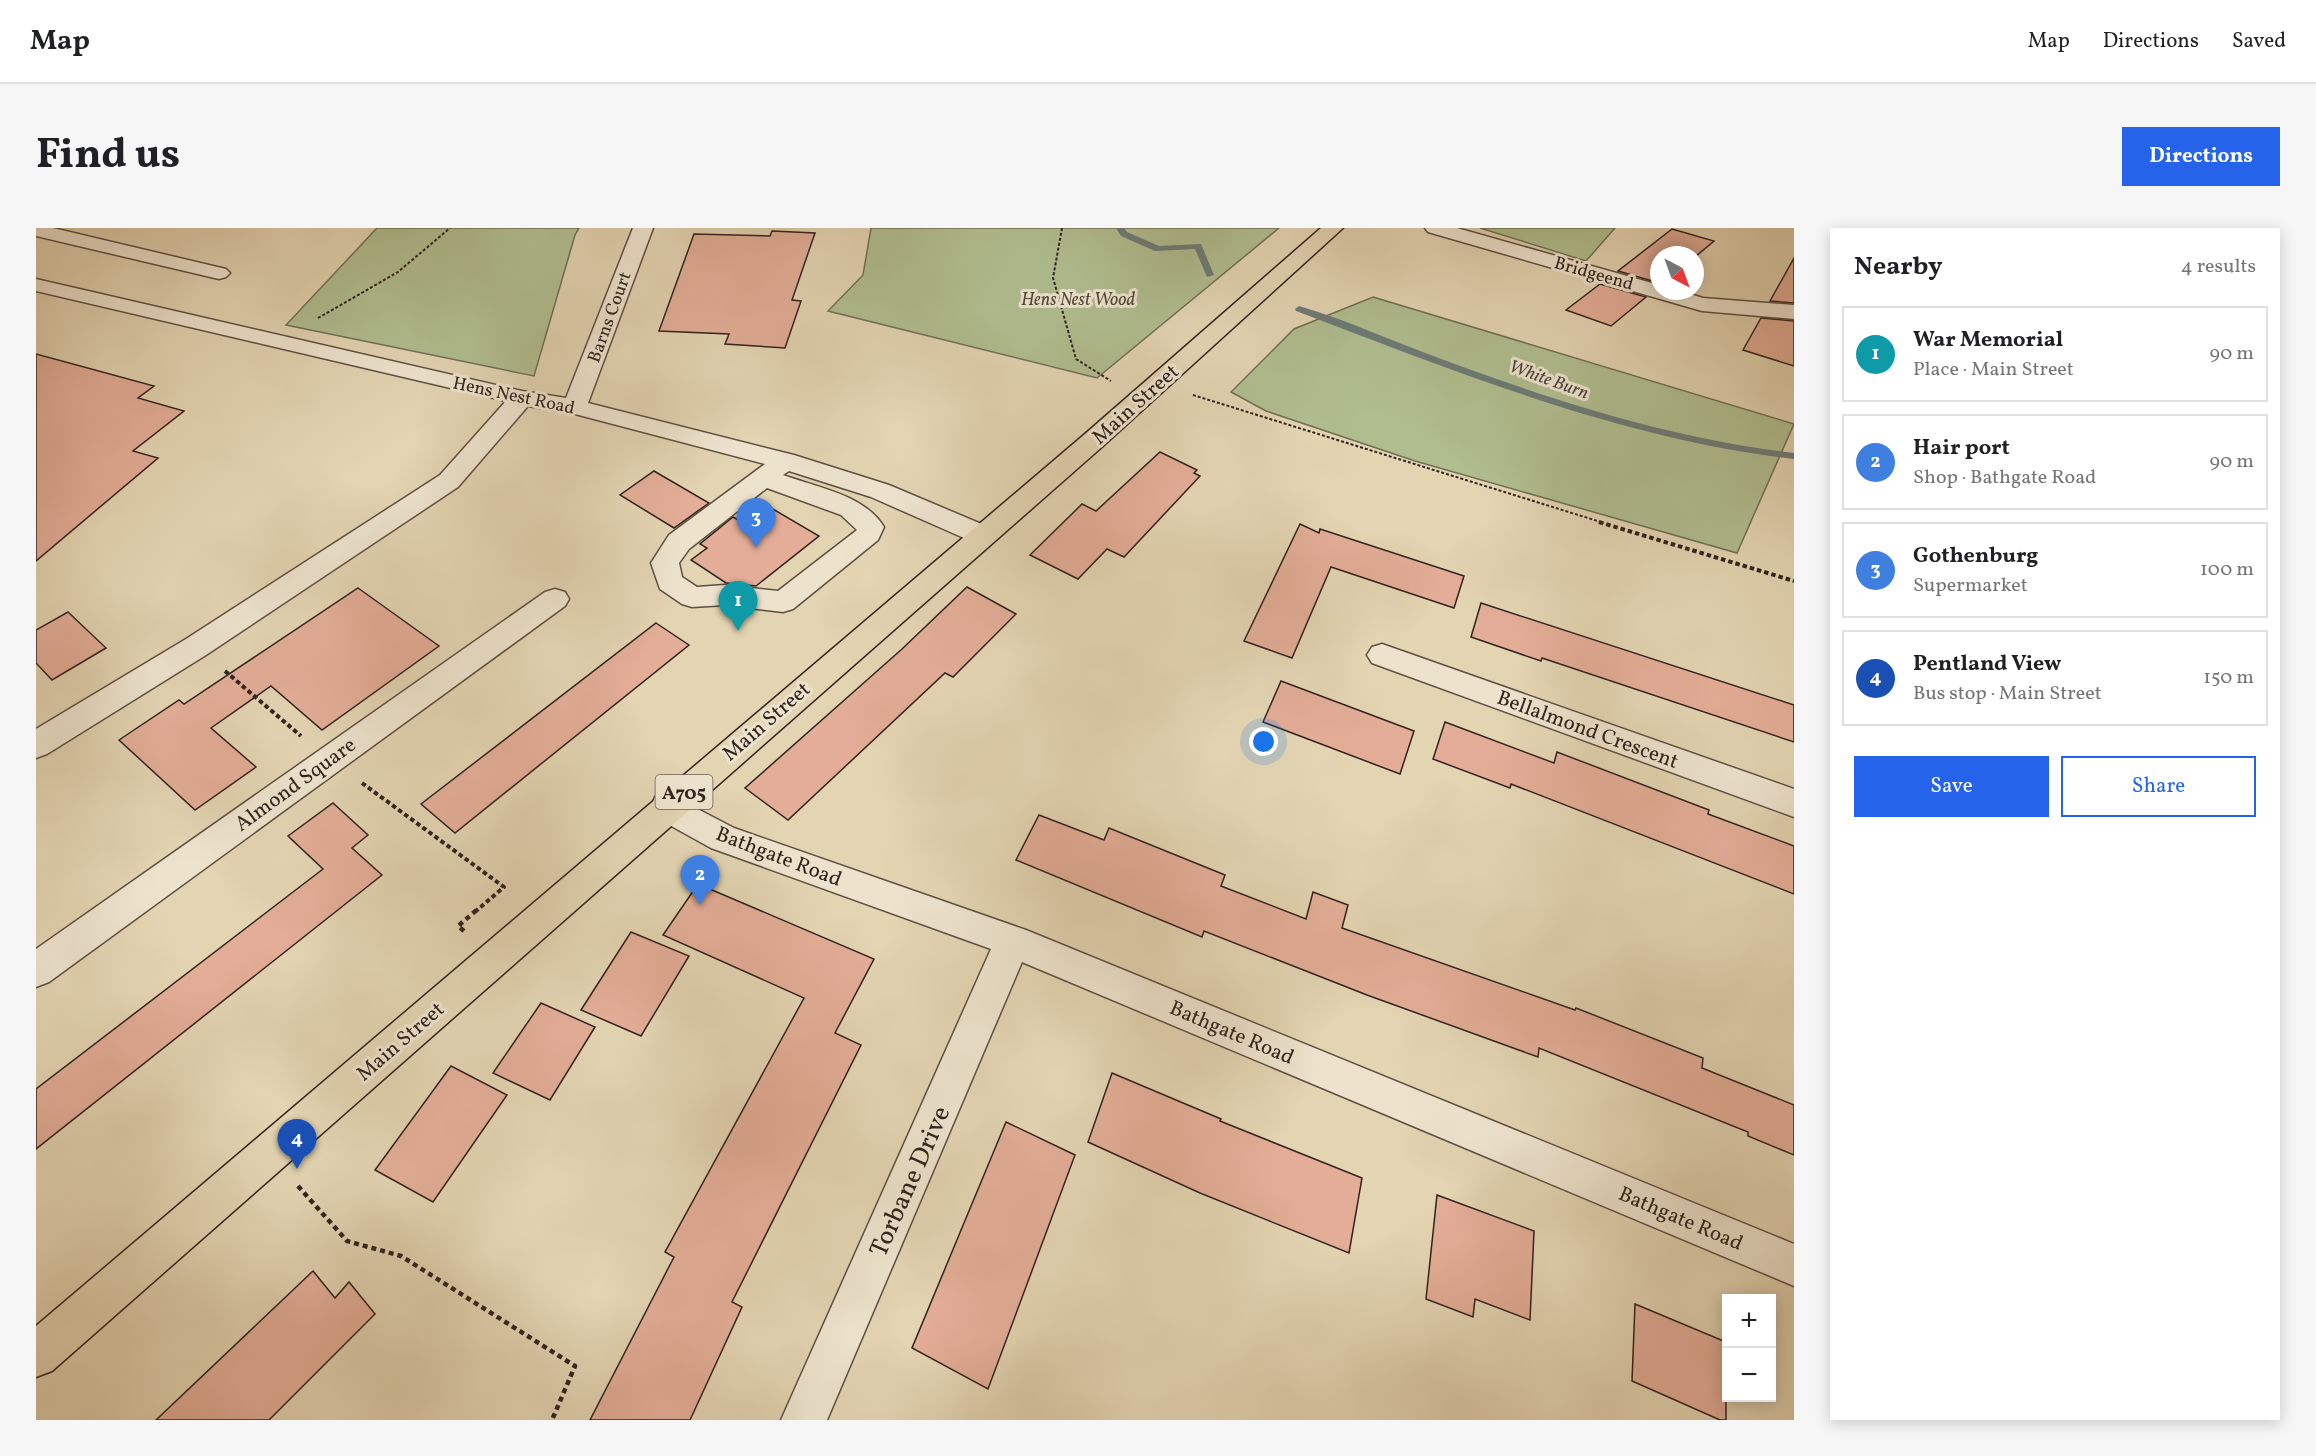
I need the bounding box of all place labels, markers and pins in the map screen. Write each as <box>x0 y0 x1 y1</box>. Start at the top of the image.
pin: 3 <box>736 498 776 548</box>
pin: 1 <box>718 582 758 631</box>
pin: 2 <box>680 856 720 905</box>
pin: 4 <box>278 1120 316 1169</box>

